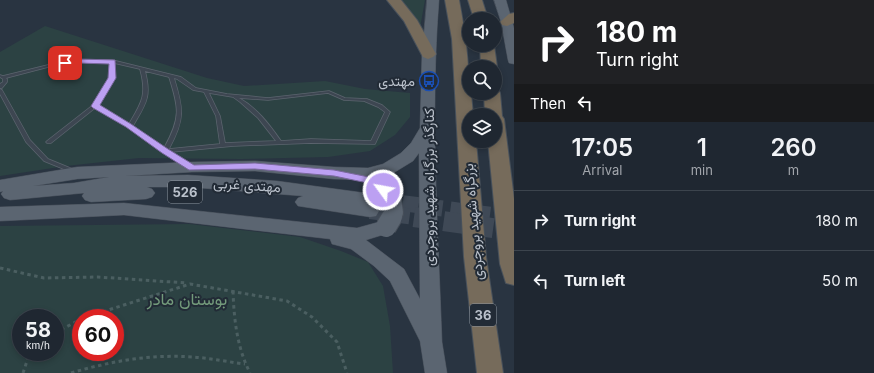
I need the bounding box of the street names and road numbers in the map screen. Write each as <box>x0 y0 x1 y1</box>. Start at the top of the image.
street label: کنارگذر بزرگراه شهید بروجردی <box>420 108 438 266</box>
street label: بزرگراه شهید بروجردی <box>459 163 487 281</box>
street label: مهتدی غربی <box>213 174 281 196</box>
road number: 526 <box>168 181 202 203</box>
road number: 36 <box>470 304 496 326</box>

